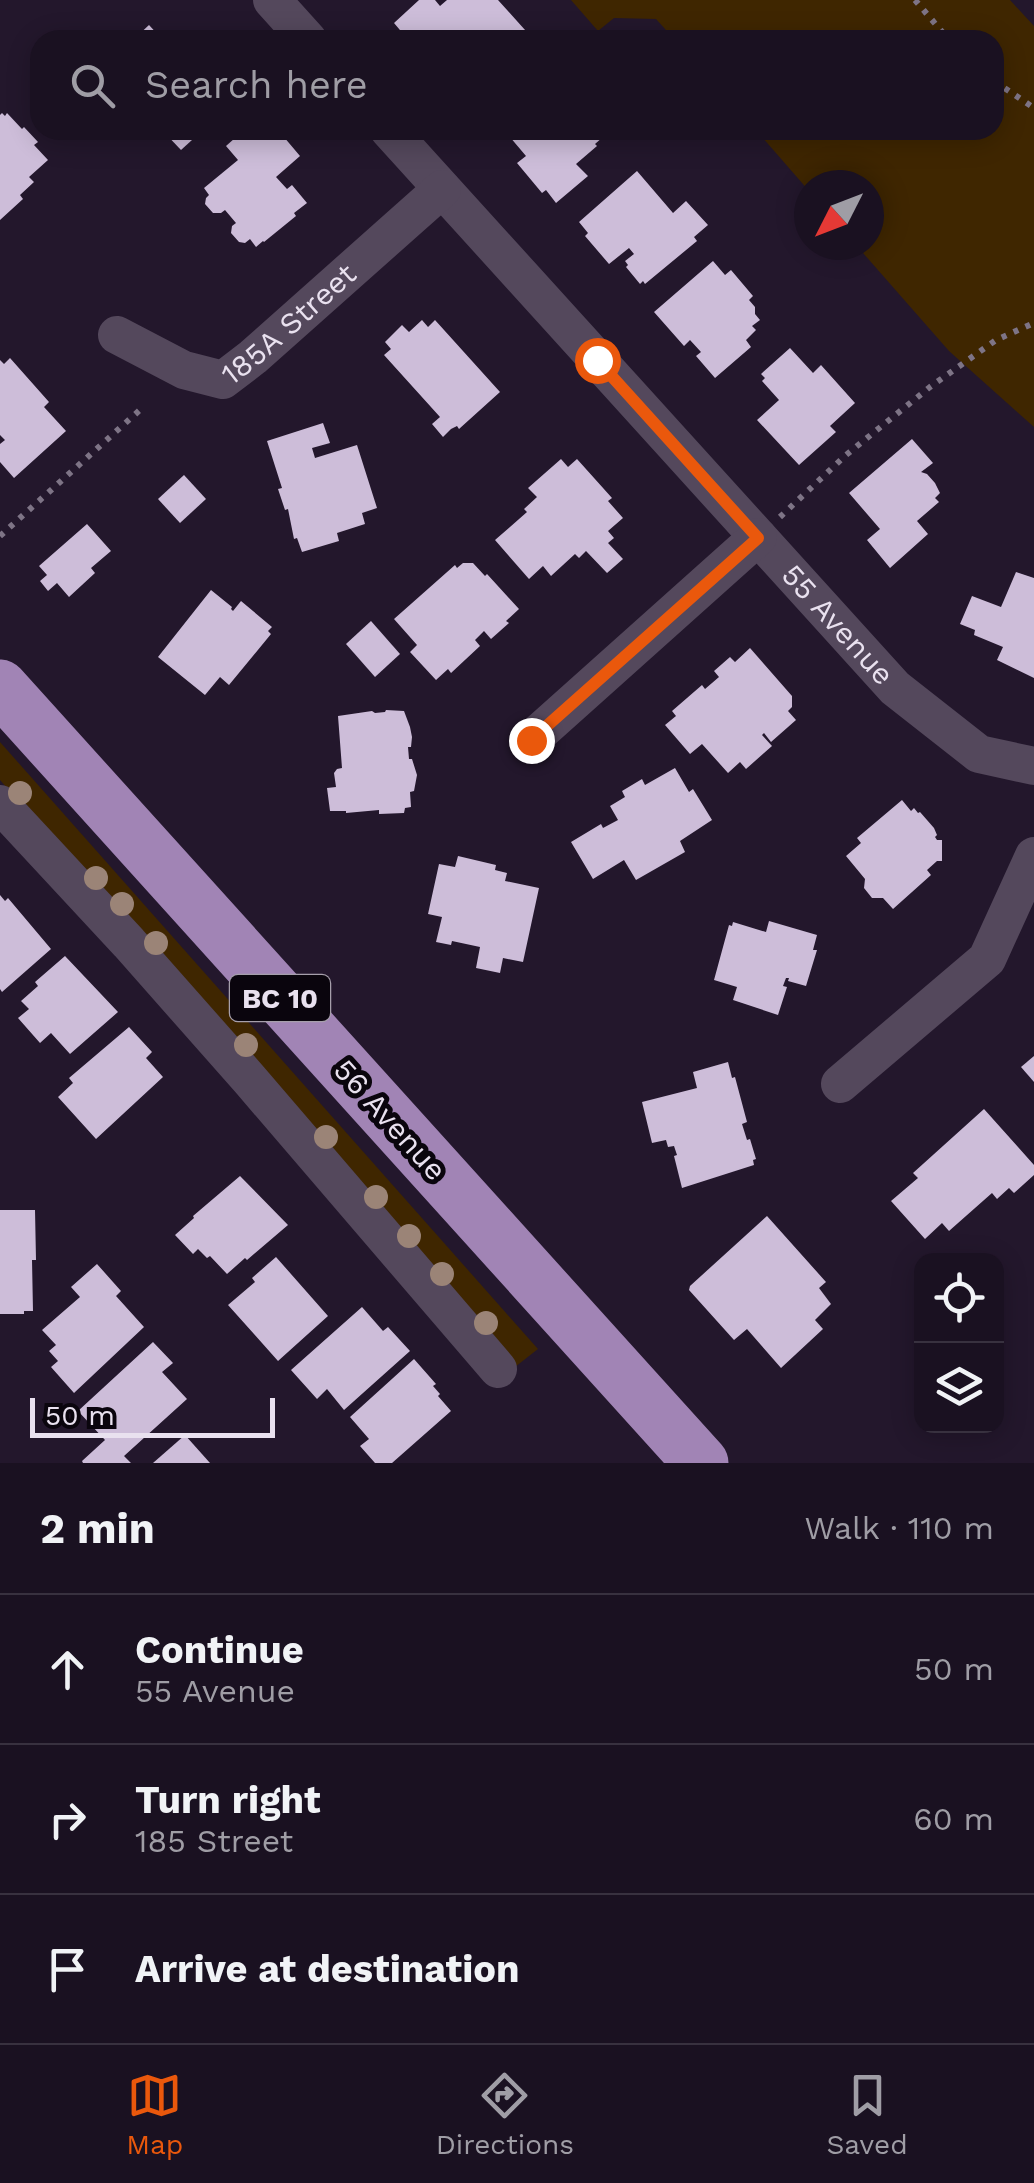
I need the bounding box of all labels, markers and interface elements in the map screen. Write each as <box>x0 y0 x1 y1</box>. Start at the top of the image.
search box <box>30 30 1004 140</box>
icon: search <box>65 58 120 113</box>
text: Search here <box>145 63 368 107</box>
north arrow <box>794 170 884 260</box>
street label: 185A Street <box>214 256 363 392</box>
route start <box>575 338 621 384</box>
street label: 55 Avenue <box>775 557 901 692</box>
route end <box>509 718 555 764</box>
road number: BC 10 <box>230 975 330 1021</box>
street label: 56 Avenue <box>327 1052 454 1187</box>
map controls <box>914 1253 1004 1433</box>
button: locate <box>914 1253 1004 1343</box>
button: layers <box>914 1343 1004 1433</box>
scale bar <box>30 1393 275 1438</box>
text: 50 m <box>45 1399 115 1432</box>
text: 2 min <box>40 1504 155 1553</box>
text: Walk · 110 m <box>804 1509 994 1547</box>
text: Continue <box>135 1628 304 1672</box>
icon: ahead <box>40 1642 95 1697</box>
text: 50 m <box>914 1650 994 1688</box>
text: 55 Avenue <box>135 1672 295 1710</box>
text: Turn right <box>135 1778 321 1822</box>
icon: right <box>40 1792 95 1847</box>
text: 60 m <box>913 1800 994 1838</box>
text: 185 Street <box>135 1822 293 1860</box>
icon: arrive <box>40 1942 95 1997</box>
text: Arrive at destination <box>135 1947 520 1991</box>
tab: Map <box>126 2068 183 2161</box>
tab: Directions <box>436 2068 574 2161</box>
tab: Saved <box>826 2068 908 2161</box>

